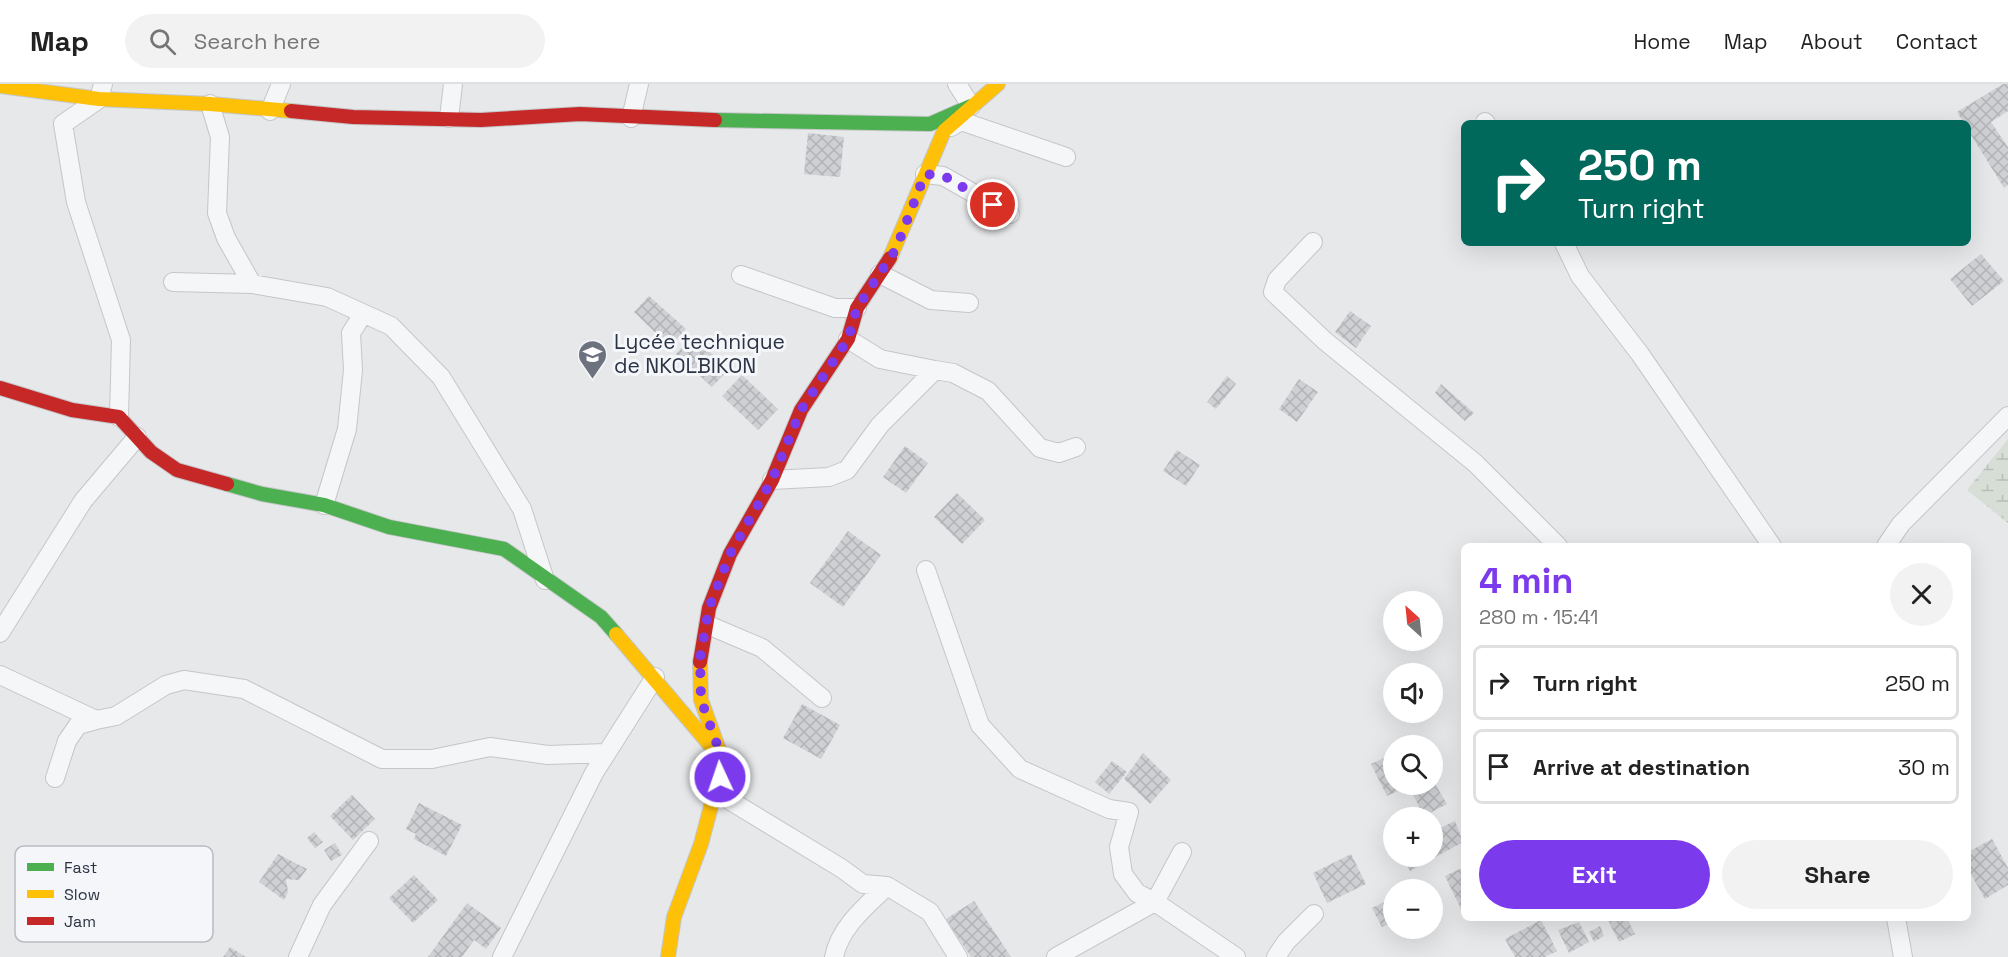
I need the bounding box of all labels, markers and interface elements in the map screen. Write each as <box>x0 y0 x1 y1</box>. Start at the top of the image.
search box <box>125 14 545 68</box>
text: Map <box>30 23 89 59</box>
icon: search <box>146 25 179 58</box>
text: Search here <box>194 27 321 55</box>
text: Home <box>1633 28 1691 55</box>
text: Map <box>1724 28 1768 55</box>
text: About <box>1801 28 1863 55</box>
text: Contact <box>1896 28 1978 55</box>
text: 250 m <box>1578 139 1702 192</box>
icon: right <box>1479 144 1557 222</box>
pin <box>967 179 1018 230</box>
icon: arrive <box>976 188 1009 221</box>
text: Turn right <box>1578 191 1705 226</box>
place label: Lycée technique de NKOLBIKON <box>614 328 785 379</box>
school or university icon: Lycée technique de NKOLBIKON <box>577 338 609 380</box>
text: 4 min <box>1479 558 1574 604</box>
button: close <box>1890 563 1953 626</box>
north arrow <box>1383 591 1443 651</box>
map controls <box>1383 591 1443 939</box>
text: 280 m · 15:41 <box>1479 604 1598 630</box>
button: sound <box>1383 663 1443 723</box>
icon: right <box>1482 666 1515 699</box>
text: Turn right <box>1533 669 1638 697</box>
text: 250 m <box>1885 669 1950 697</box>
button: search <box>1383 735 1443 795</box>
position arrow <box>688 745 752 809</box>
icon: arrive <box>1482 750 1515 783</box>
text: Arrive at destination <box>1533 753 1750 781</box>
text: 30 m <box>1898 753 1950 781</box>
button: + <box>1383 807 1443 867</box>
button: Exit <box>1479 840 1710 909</box>
button: Share <box>1722 840 1953 909</box>
legend <box>15 846 213 942</box>
text: Fast <box>64 857 97 878</box>
button: − <box>1383 879 1443 939</box>
text: Slow <box>64 884 100 905</box>
text: Jam <box>64 911 96 932</box>

